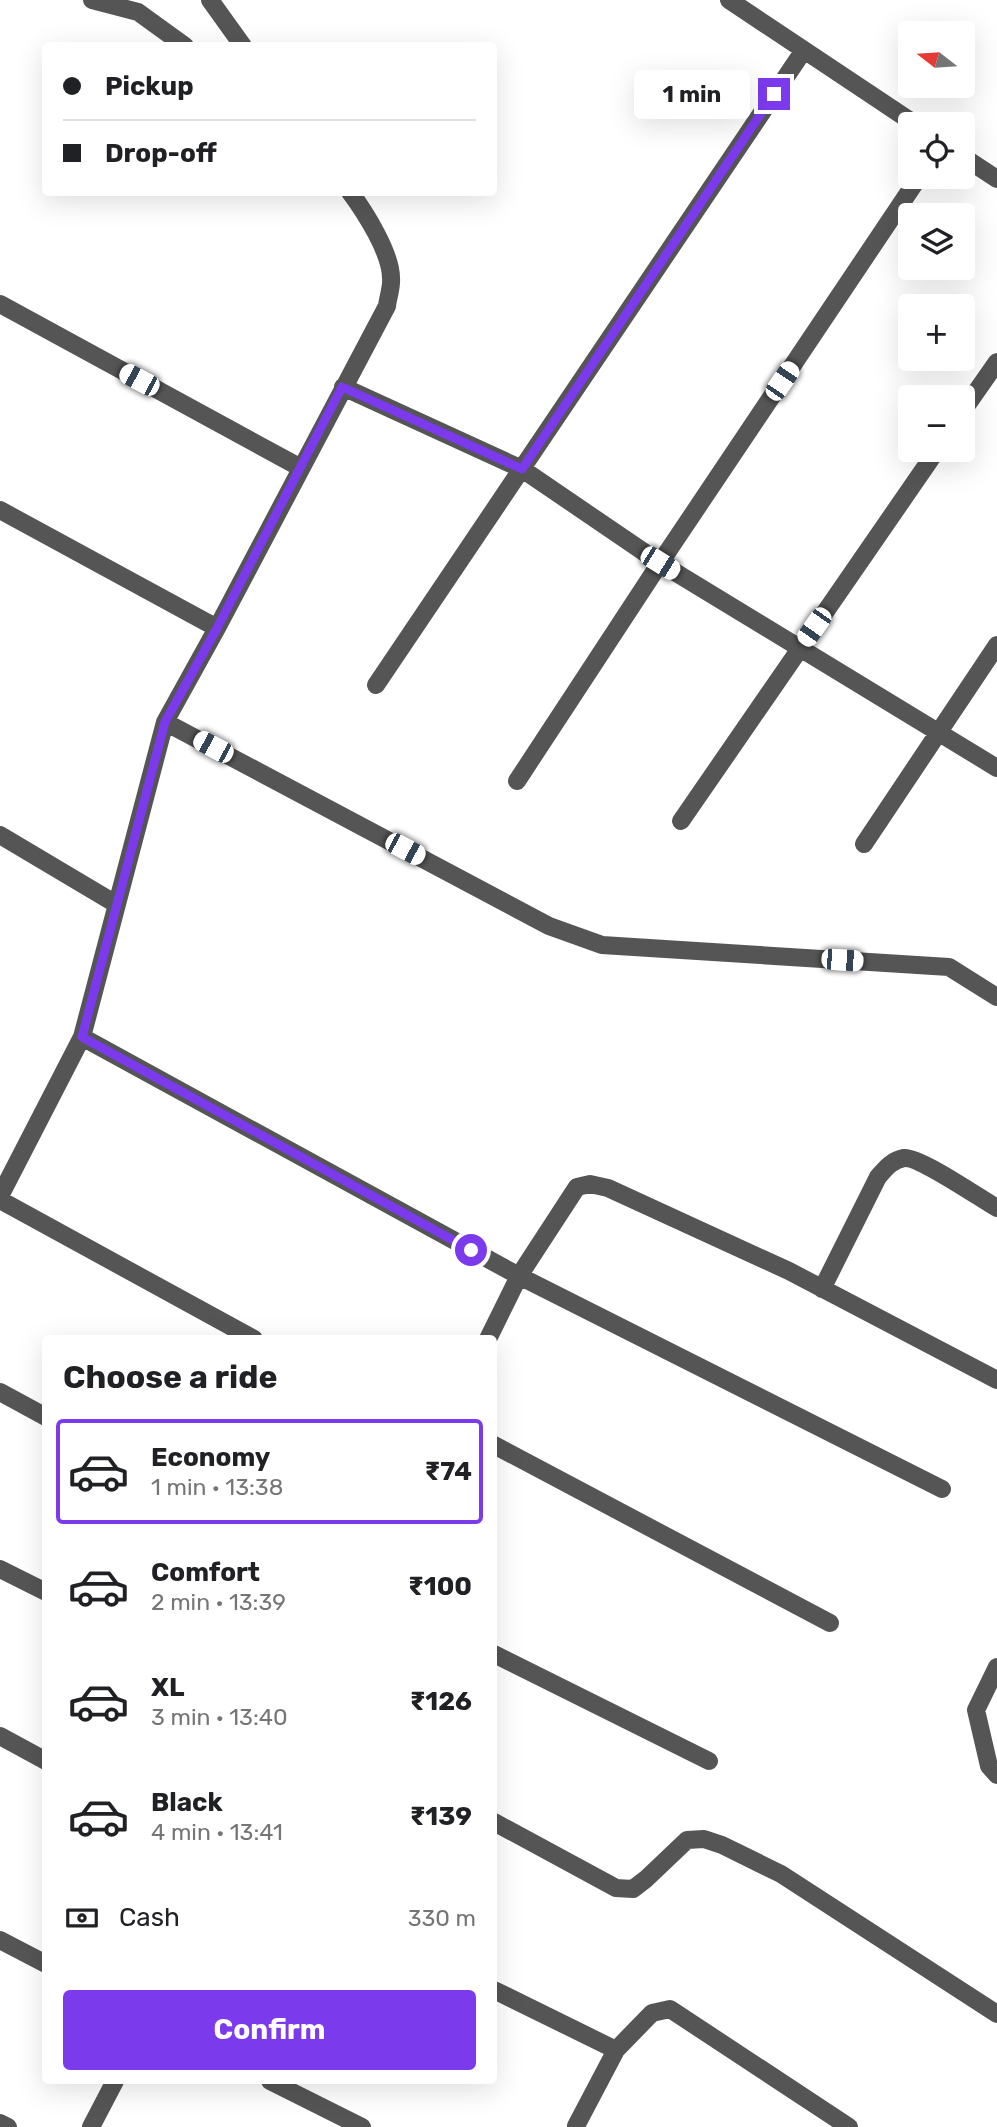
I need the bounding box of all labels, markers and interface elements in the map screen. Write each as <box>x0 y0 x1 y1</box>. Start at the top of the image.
north arrow <box>898 21 975 98</box>
map controls <box>898 21 975 462</box>
callout: 1 min <box>634 70 750 119</box>
text: Pickup <box>105 71 194 102</box>
route end <box>758 78 790 110</box>
text: 1 min <box>663 80 721 108</box>
button: locate <box>898 112 975 189</box>
text: Drop-off <box>105 138 217 169</box>
button: layers <box>898 203 975 280</box>
button: + <box>898 294 975 371</box>
car <box>762 358 803 404</box>
car <box>116 361 163 399</box>
button: − <box>898 385 975 462</box>
car <box>637 543 684 583</box>
car <box>794 604 835 650</box>
car <box>190 728 237 766</box>
car <box>382 830 429 868</box>
car <box>821 948 864 972</box>
route start <box>455 1234 487 1266</box>
text: Choose a ride <box>63 1358 277 1396</box>
icon: car <box>67 1440 130 1503</box>
text: Economy <box>151 1442 270 1473</box>
text: ₹74 <box>425 1456 472 1487</box>
text: 1 min · 13:38 <box>151 1473 283 1501</box>
icon: car <box>67 1555 130 1618</box>
text: Comfort <box>151 1557 260 1588</box>
text: ₹100 <box>408 1571 472 1602</box>
text: 2 min · 13:39 <box>151 1588 286 1616</box>
icon: car <box>67 1670 130 1733</box>
text: XL <box>151 1672 184 1703</box>
text: ₹126 <box>410 1686 472 1717</box>
text: 3 min · 13:40 <box>151 1703 288 1731</box>
icon: car <box>67 1785 130 1848</box>
text: Black <box>151 1787 223 1818</box>
text: ₹139 <box>410 1801 472 1832</box>
text: 4 min · 13:41 <box>151 1818 283 1846</box>
icon: cash <box>63 1899 101 1937</box>
text: Cash <box>119 1902 180 1933</box>
text: 330 m <box>408 1904 476 1932</box>
button: Confirm <box>63 1990 476 2070</box>

